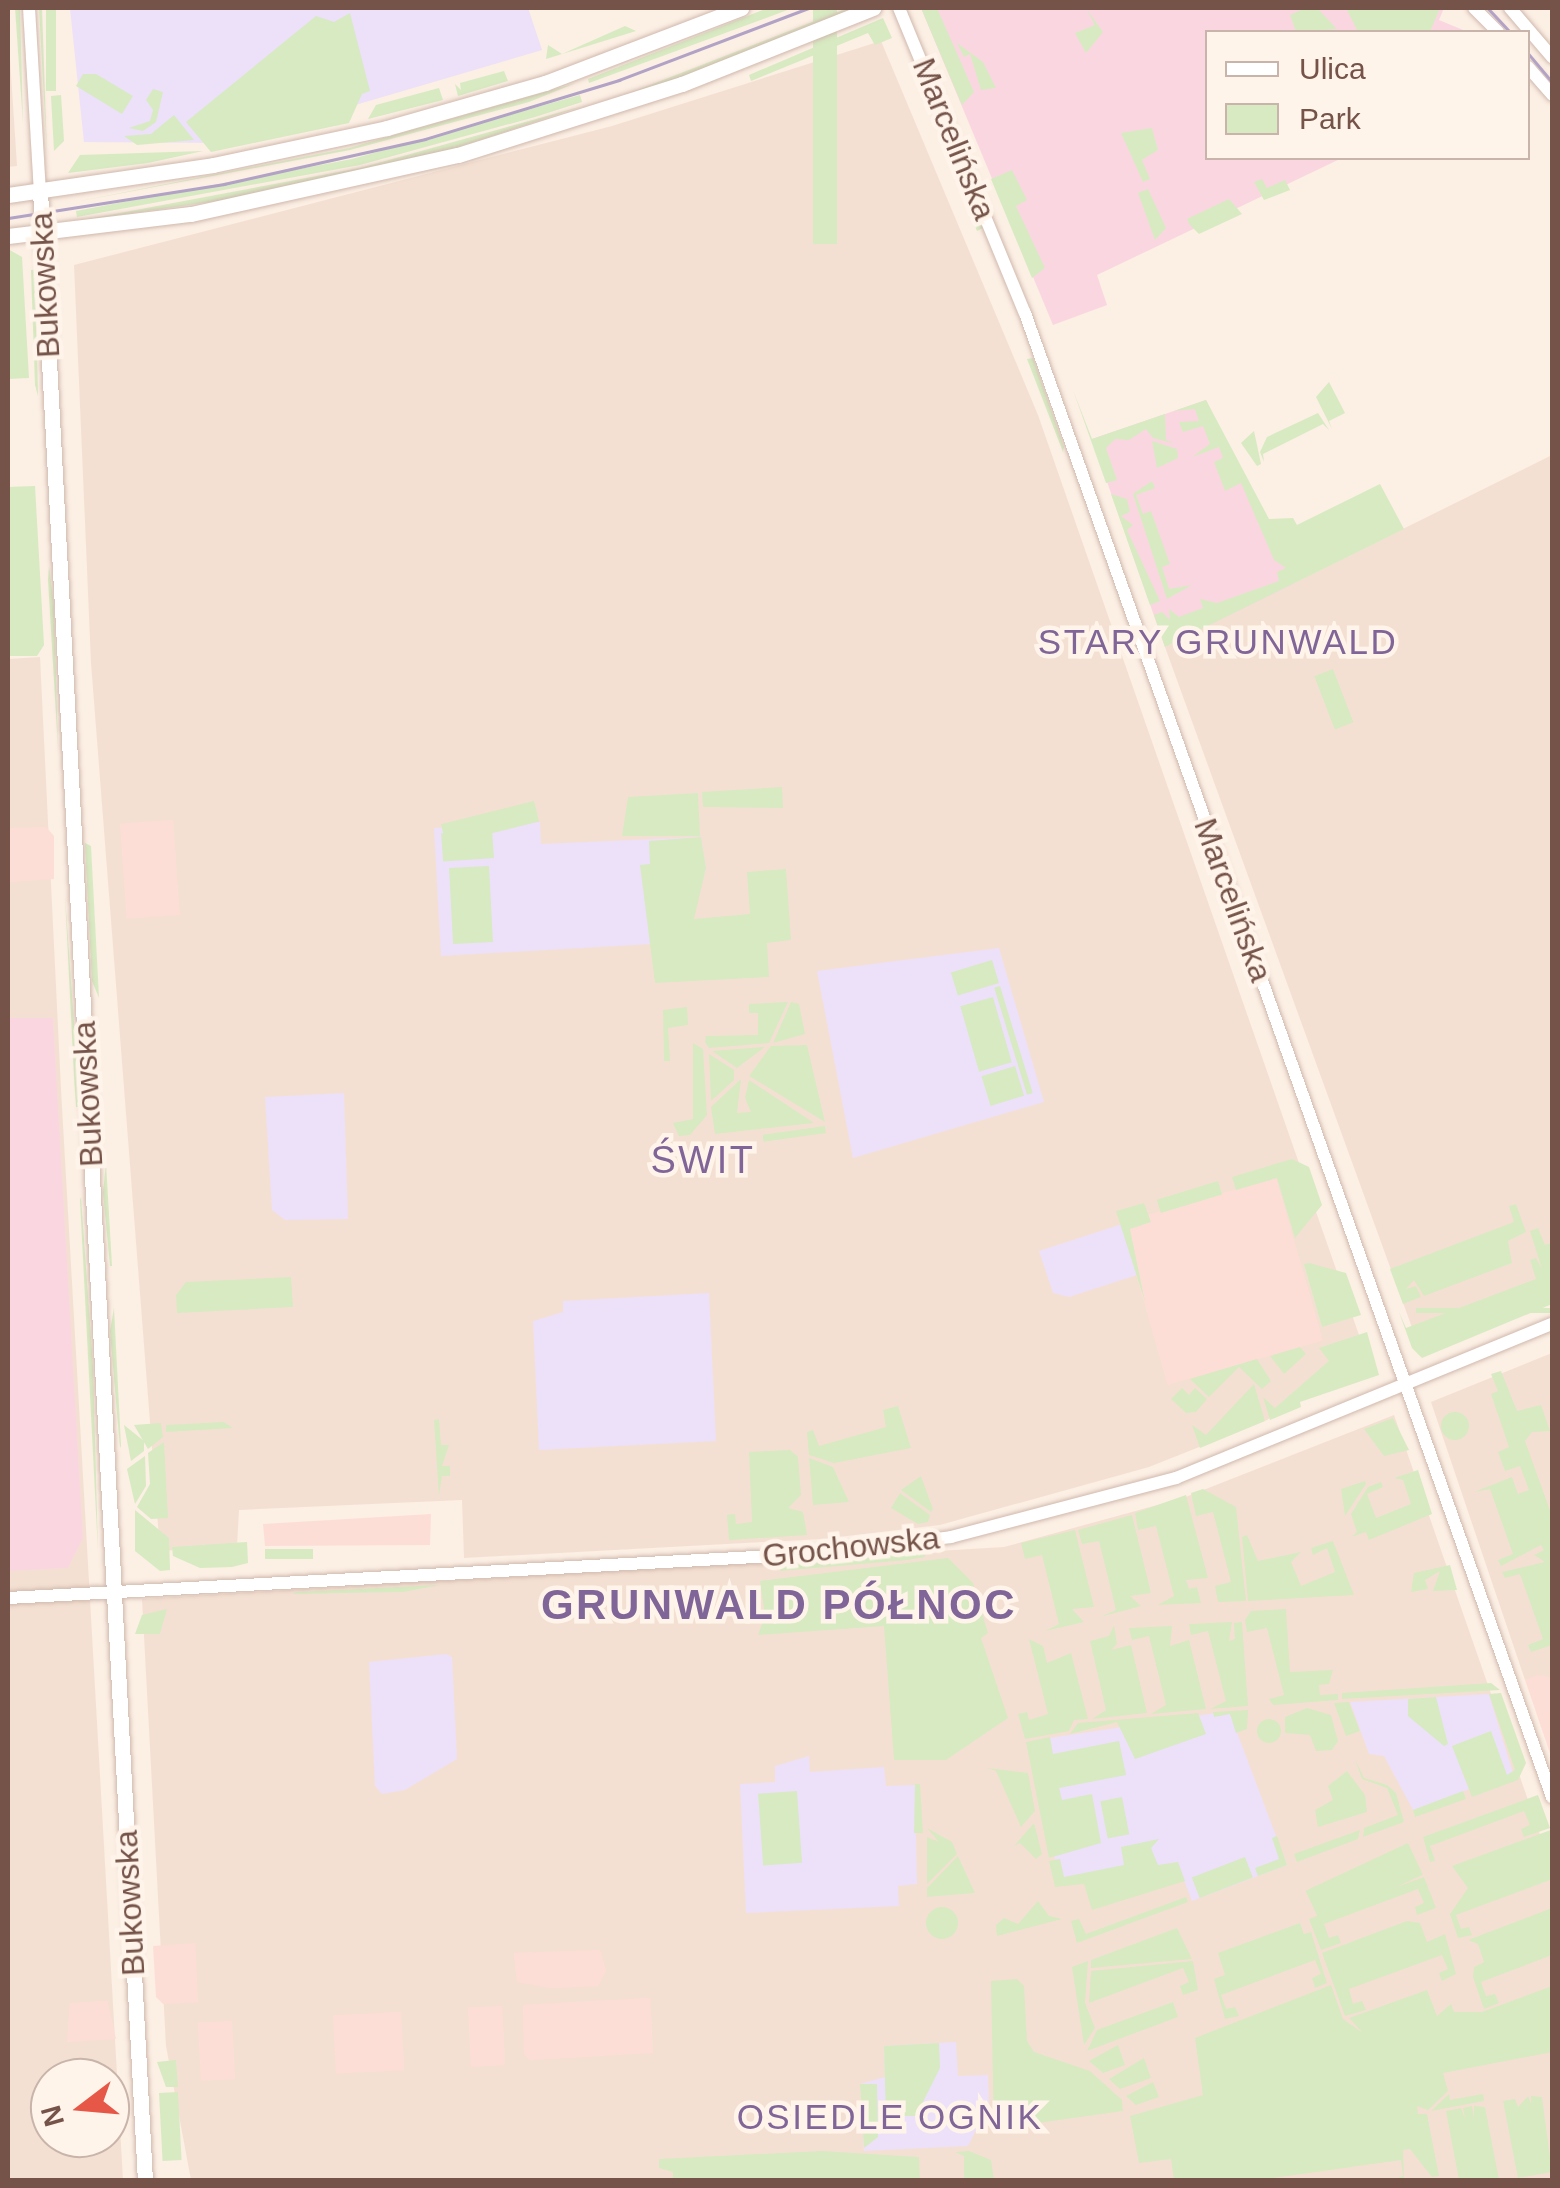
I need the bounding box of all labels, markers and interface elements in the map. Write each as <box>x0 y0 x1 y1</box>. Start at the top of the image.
legend <box>1205 30 1530 160</box>
text: Ulica <box>1299 52 1366 85</box>
street label: Marcelińska <box>904 53 1004 225</box>
text: Park <box>1299 102 1361 135</box>
street label: Bukowska <box>22 211 68 359</box>
district label: STARY GRUNWALD <box>1037 621 1399 663</box>
street label: Marcelińska <box>1186 813 1280 987</box>
street label: Bukowska <box>65 1020 111 1168</box>
district label: ŚWIT <box>651 1138 755 1184</box>
street label: Grochowska <box>761 1519 941 1575</box>
district label: GRUNWALD PÓŁNOC <box>541 1580 1017 1630</box>
street label: Bukowska <box>107 1829 153 1977</box>
north arrow <box>30 2058 130 2158</box>
district label: OSIEDLE OGNIK <box>737 2096 1043 2138</box>
text: N <box>35 2102 70 2130</box>

